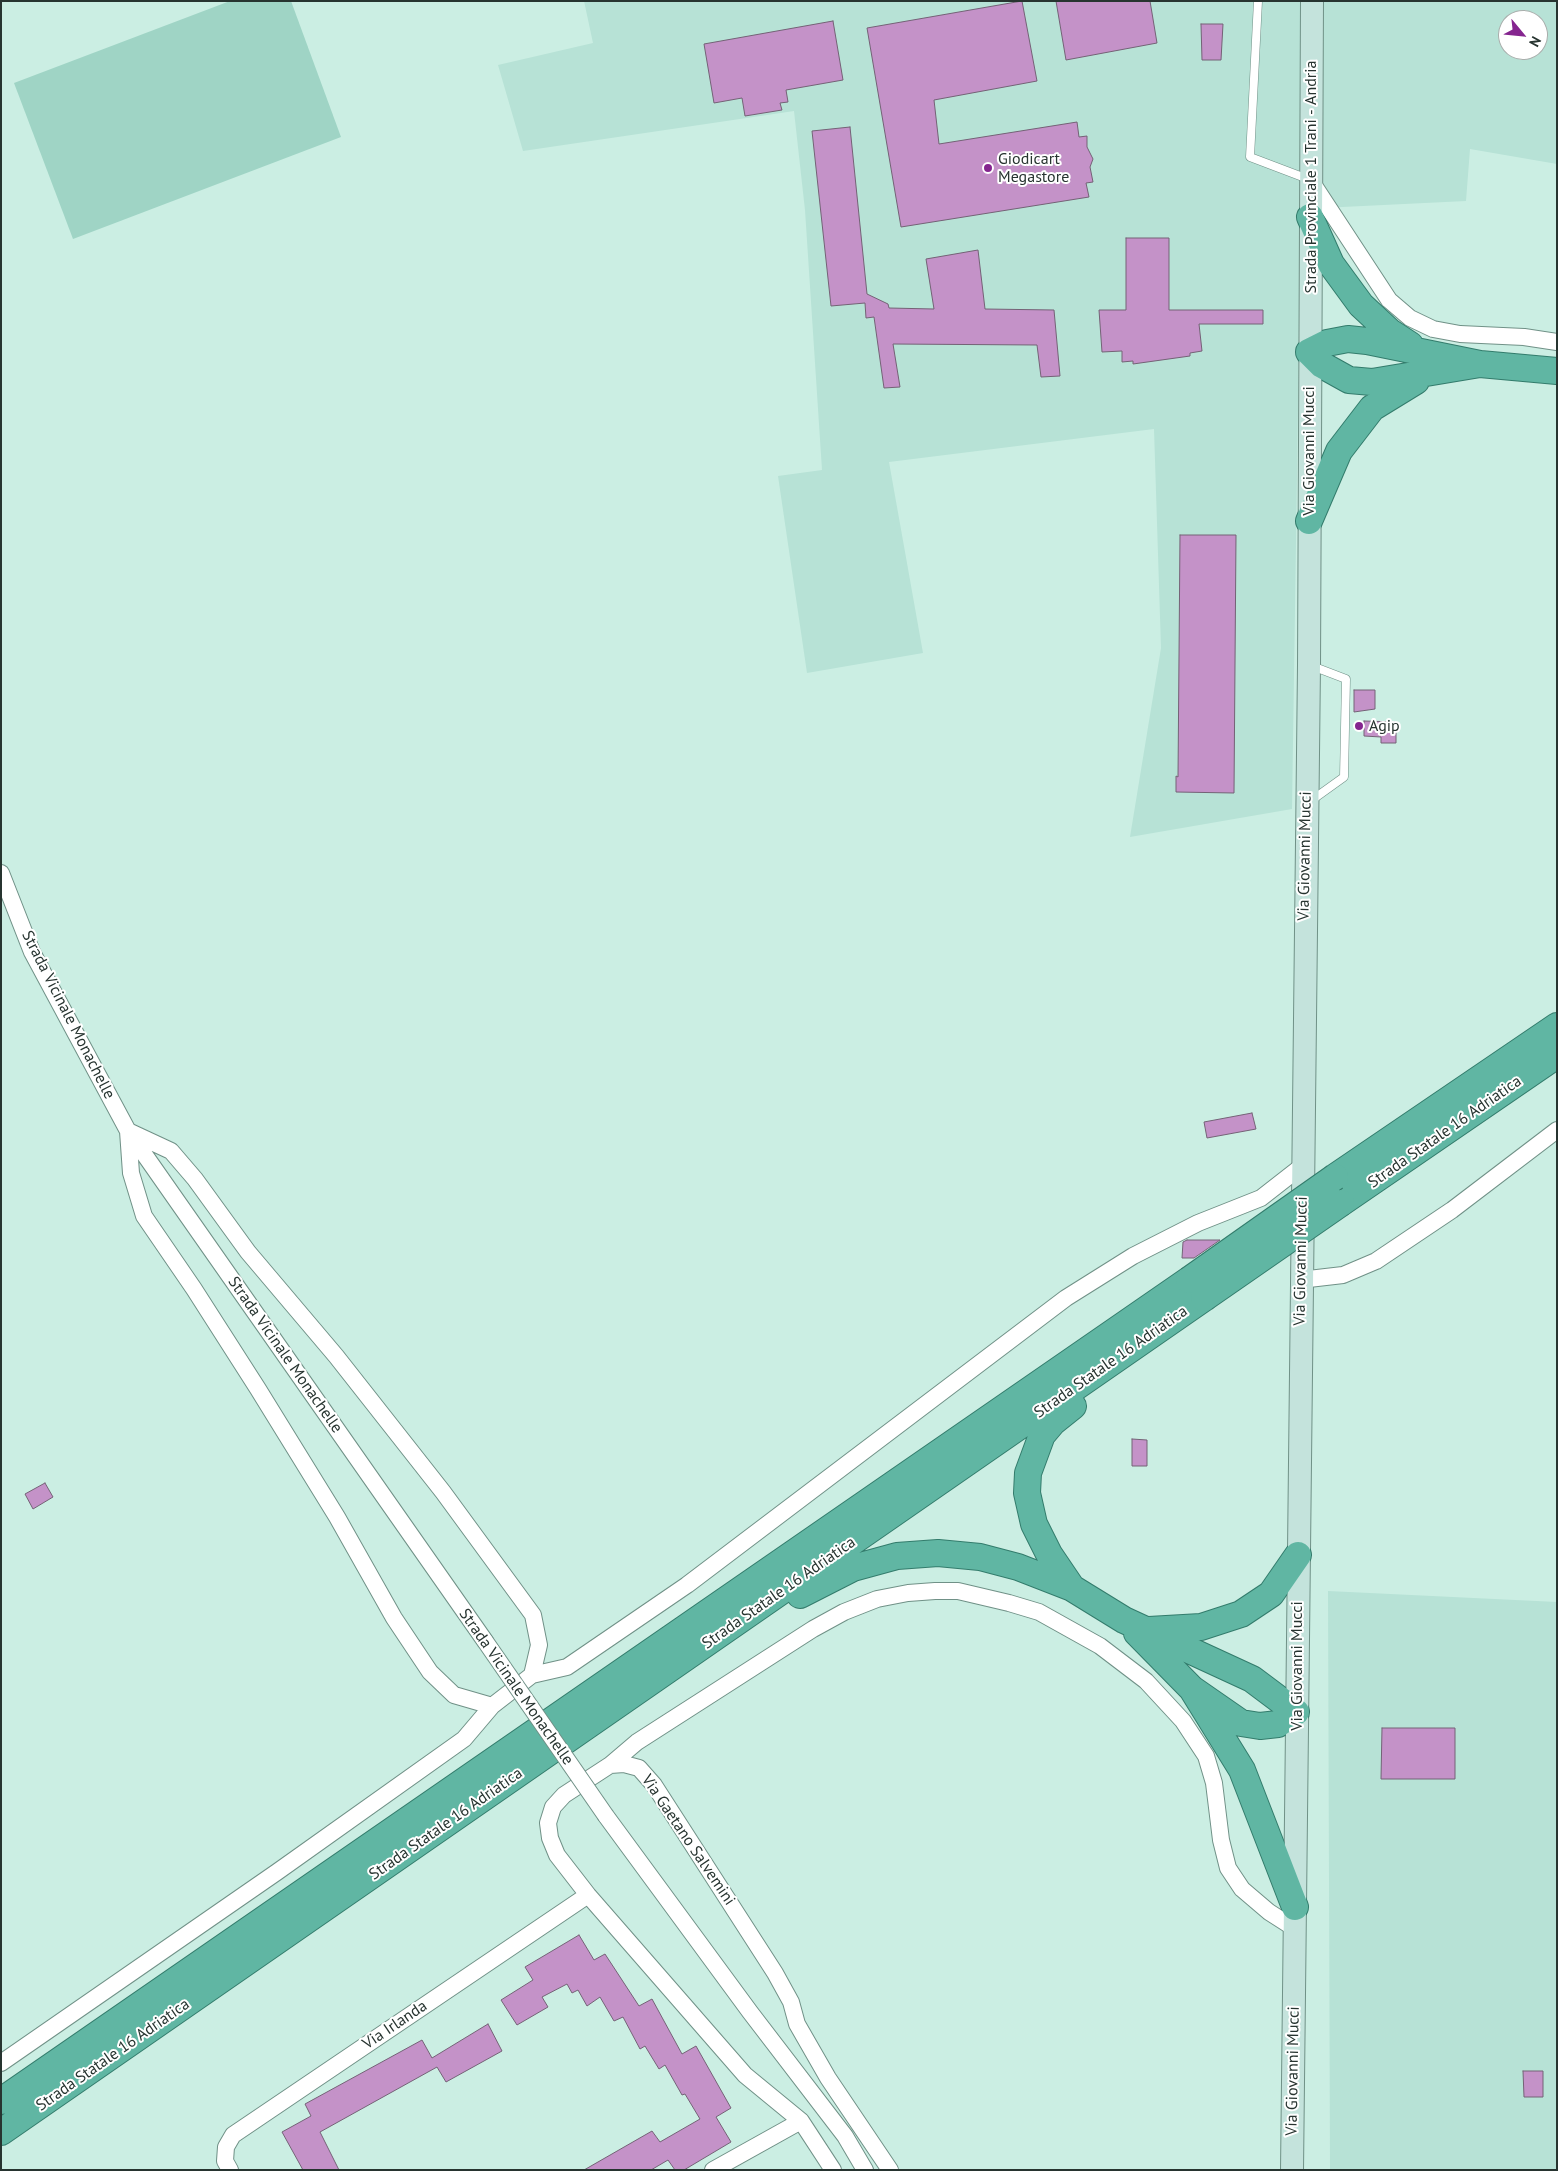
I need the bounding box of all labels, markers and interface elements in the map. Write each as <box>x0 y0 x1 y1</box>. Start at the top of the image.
north arrow <box>1498 10 1548 60</box>
text: N <box>1525 33 1545 50</box>
street label: Strada Provinciale 1 Trani - Andria <box>1301 61 1321 293</box>
place label: Giodicart Megastore <box>998 149 1069 187</box>
marker: Giodicart Megastore <box>982 162 994 174</box>
street label: Via Giovanni Mucci <box>1299 386 1319 516</box>
place label: Agip <box>1369 716 1400 736</box>
marker: Agip <box>1353 720 1365 732</box>
street label: Via Giovanni Mucci <box>1294 791 1316 921</box>
street label: Strada Vicinale Monachelle <box>17 928 119 1102</box>
street label: Strada Statale 16 Adriatica <box>1365 1072 1525 1192</box>
street label: Via Giovanni Mucci <box>1290 1196 1312 1326</box>
street label: Strada Vicinale Monachelle <box>224 1273 346 1437</box>
street label: Strada Statale 16 Adriatica <box>1031 1302 1191 1422</box>
street label: Strada Statale 16 Adriatica <box>699 1533 859 1653</box>
street label: Via Giovanni Mucci <box>1287 1601 1307 1731</box>
street label: Strada Vicinale Monachelle <box>455 1605 577 1769</box>
street label: Strada Statale 16 Adriatica <box>366 1764 526 1884</box>
street label: Via Gaetano Salvemini <box>637 1771 739 1909</box>
street label: Strada Statale 16 Adriatica <box>33 1995 193 2115</box>
street label: Via Irlanda <box>359 1996 431 2054</box>
street label: Via Giovanni Mucci <box>1282 2006 1304 2136</box>

